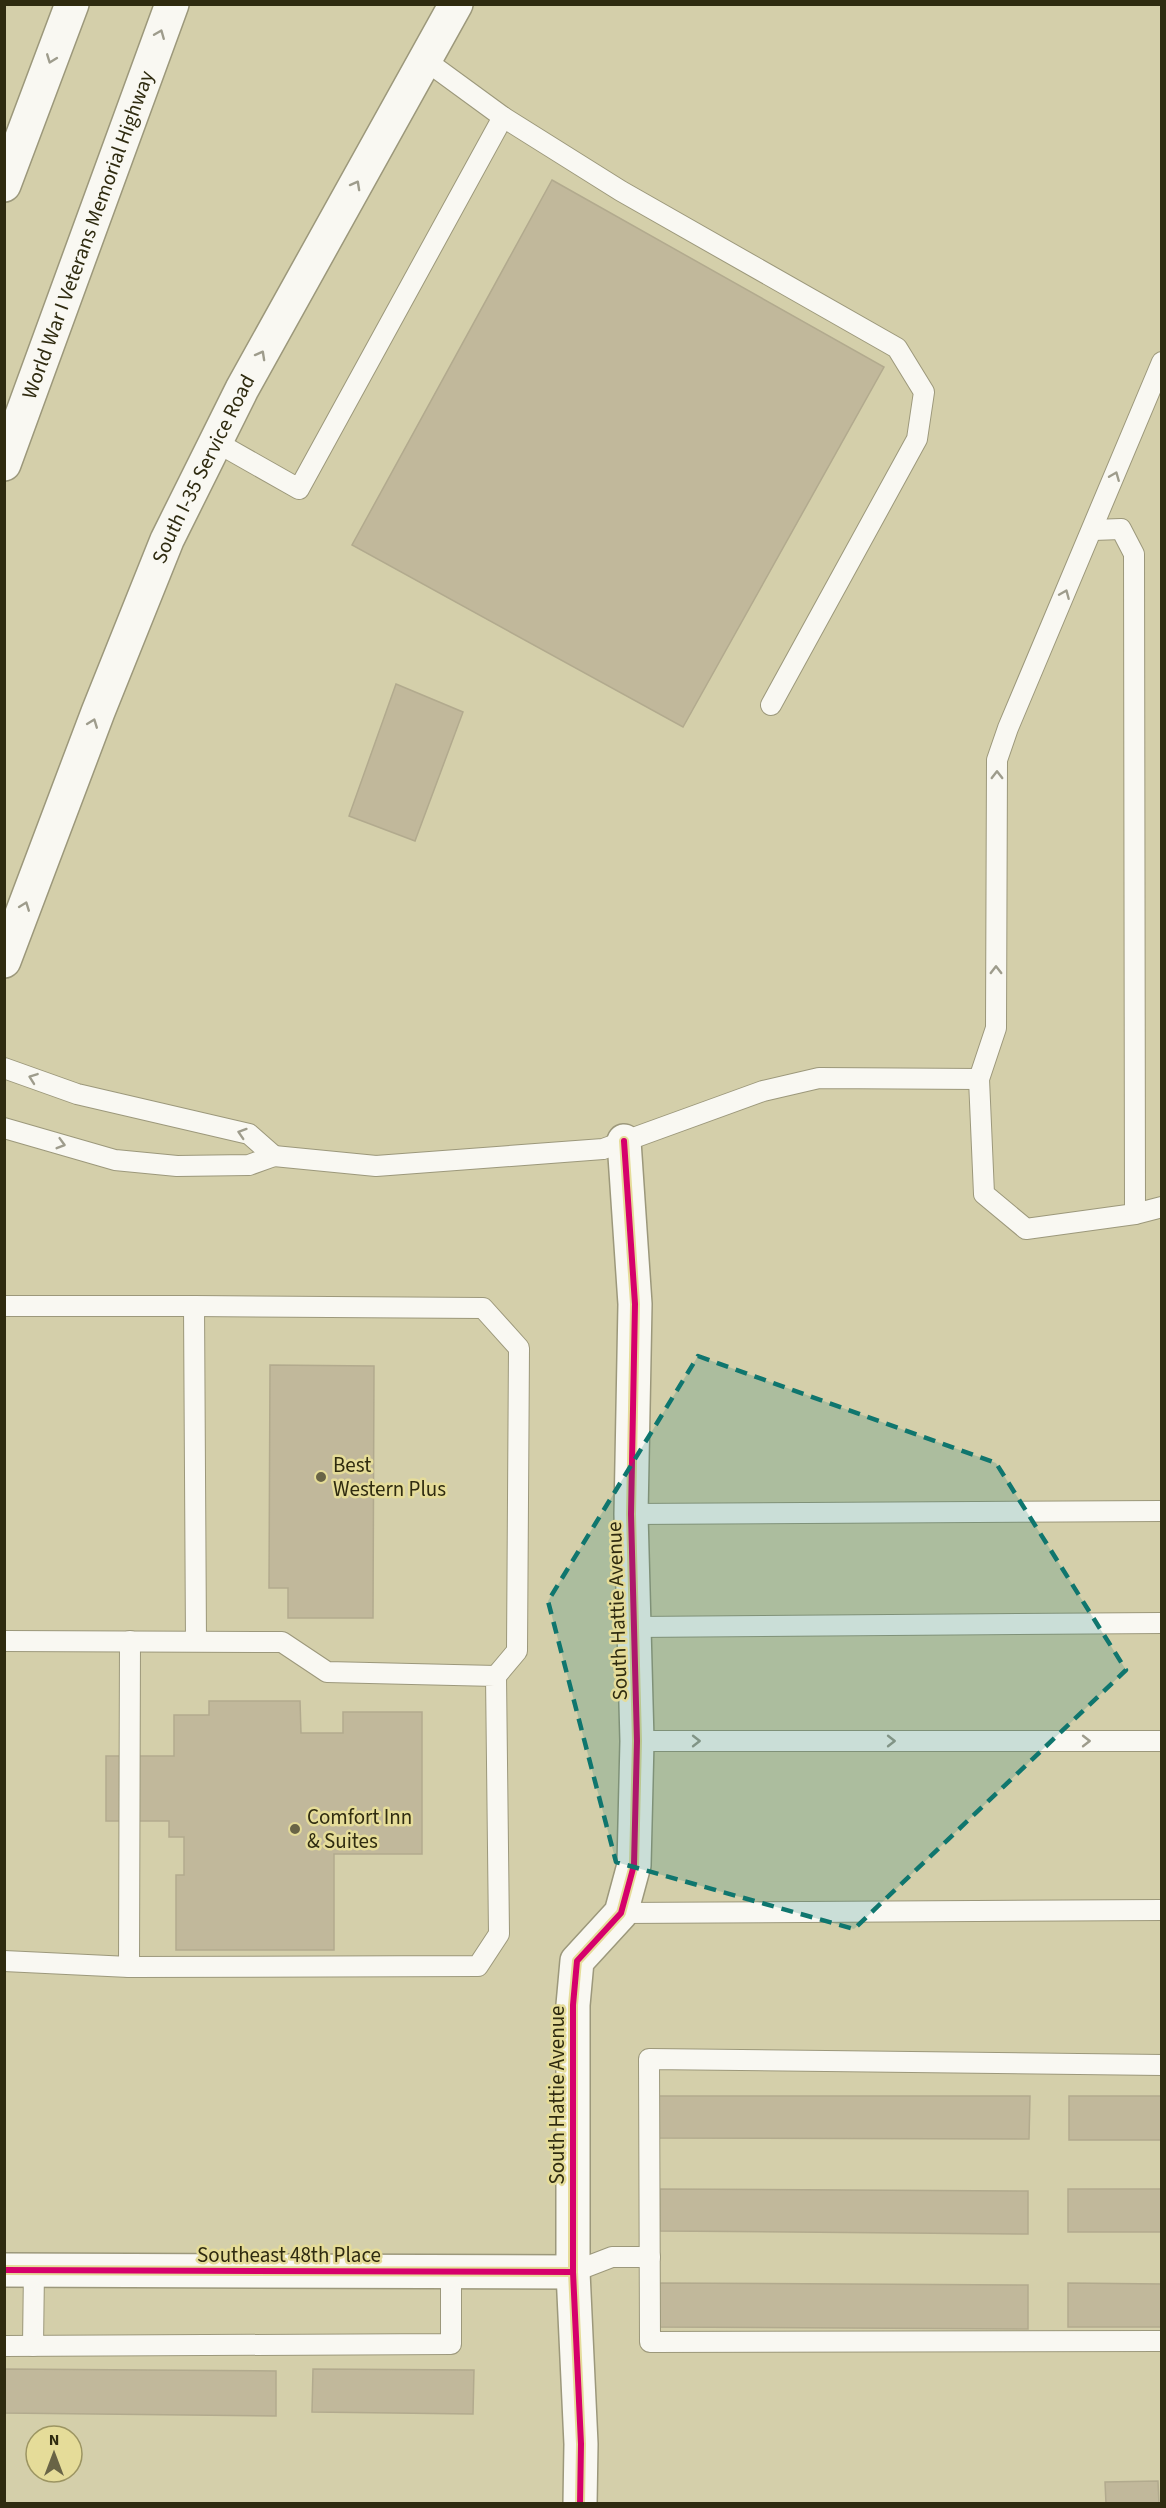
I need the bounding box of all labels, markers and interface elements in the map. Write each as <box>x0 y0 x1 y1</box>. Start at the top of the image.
one-way arrow <box>153 30 166 40</box>
one-way arrow <box>46 53 58 64</box>
street label: World War I Veterans Memorial Highway <box>14 66 161 403</box>
one-way arrow <box>349 180 360 191</box>
one-way arrow <box>254 351 265 361</box>
street label: South I-35 Service Road <box>144 369 262 568</box>
one-way arrow <box>1108 471 1120 482</box>
one-way arrow <box>1058 589 1070 600</box>
one-way arrow <box>86 718 99 729</box>
one-way arrow <box>991 770 1003 779</box>
one-way arrow <box>18 901 30 912</box>
one-way arrow <box>990 965 1002 974</box>
one-way arrow <box>29 1073 39 1086</box>
one-way arrow <box>237 1128 248 1140</box>
one-way arrow <box>55 1137 66 1149</box>
place label: Best Western Plus <box>333 1450 446 1504</box>
marker: Best Western Plus <box>314 1470 328 1484</box>
street label: South Hattie Avenue <box>599 1521 635 1701</box>
one-way arrow <box>691 1735 700 1747</box>
one-way arrow <box>886 1735 895 1747</box>
one-way arrow <box>1081 1735 1090 1747</box>
place label: Comfort Inn & Suites <box>307 1802 412 1856</box>
marker: Comfort Inn & Suites <box>288 1822 302 1836</box>
street label: South Hattie Avenue <box>542 2005 572 2185</box>
street label: Southeast 48th Place <box>197 2240 381 2270</box>
north arrow <box>24 2424 84 2484</box>
text: N <box>49 2429 59 2451</box>

